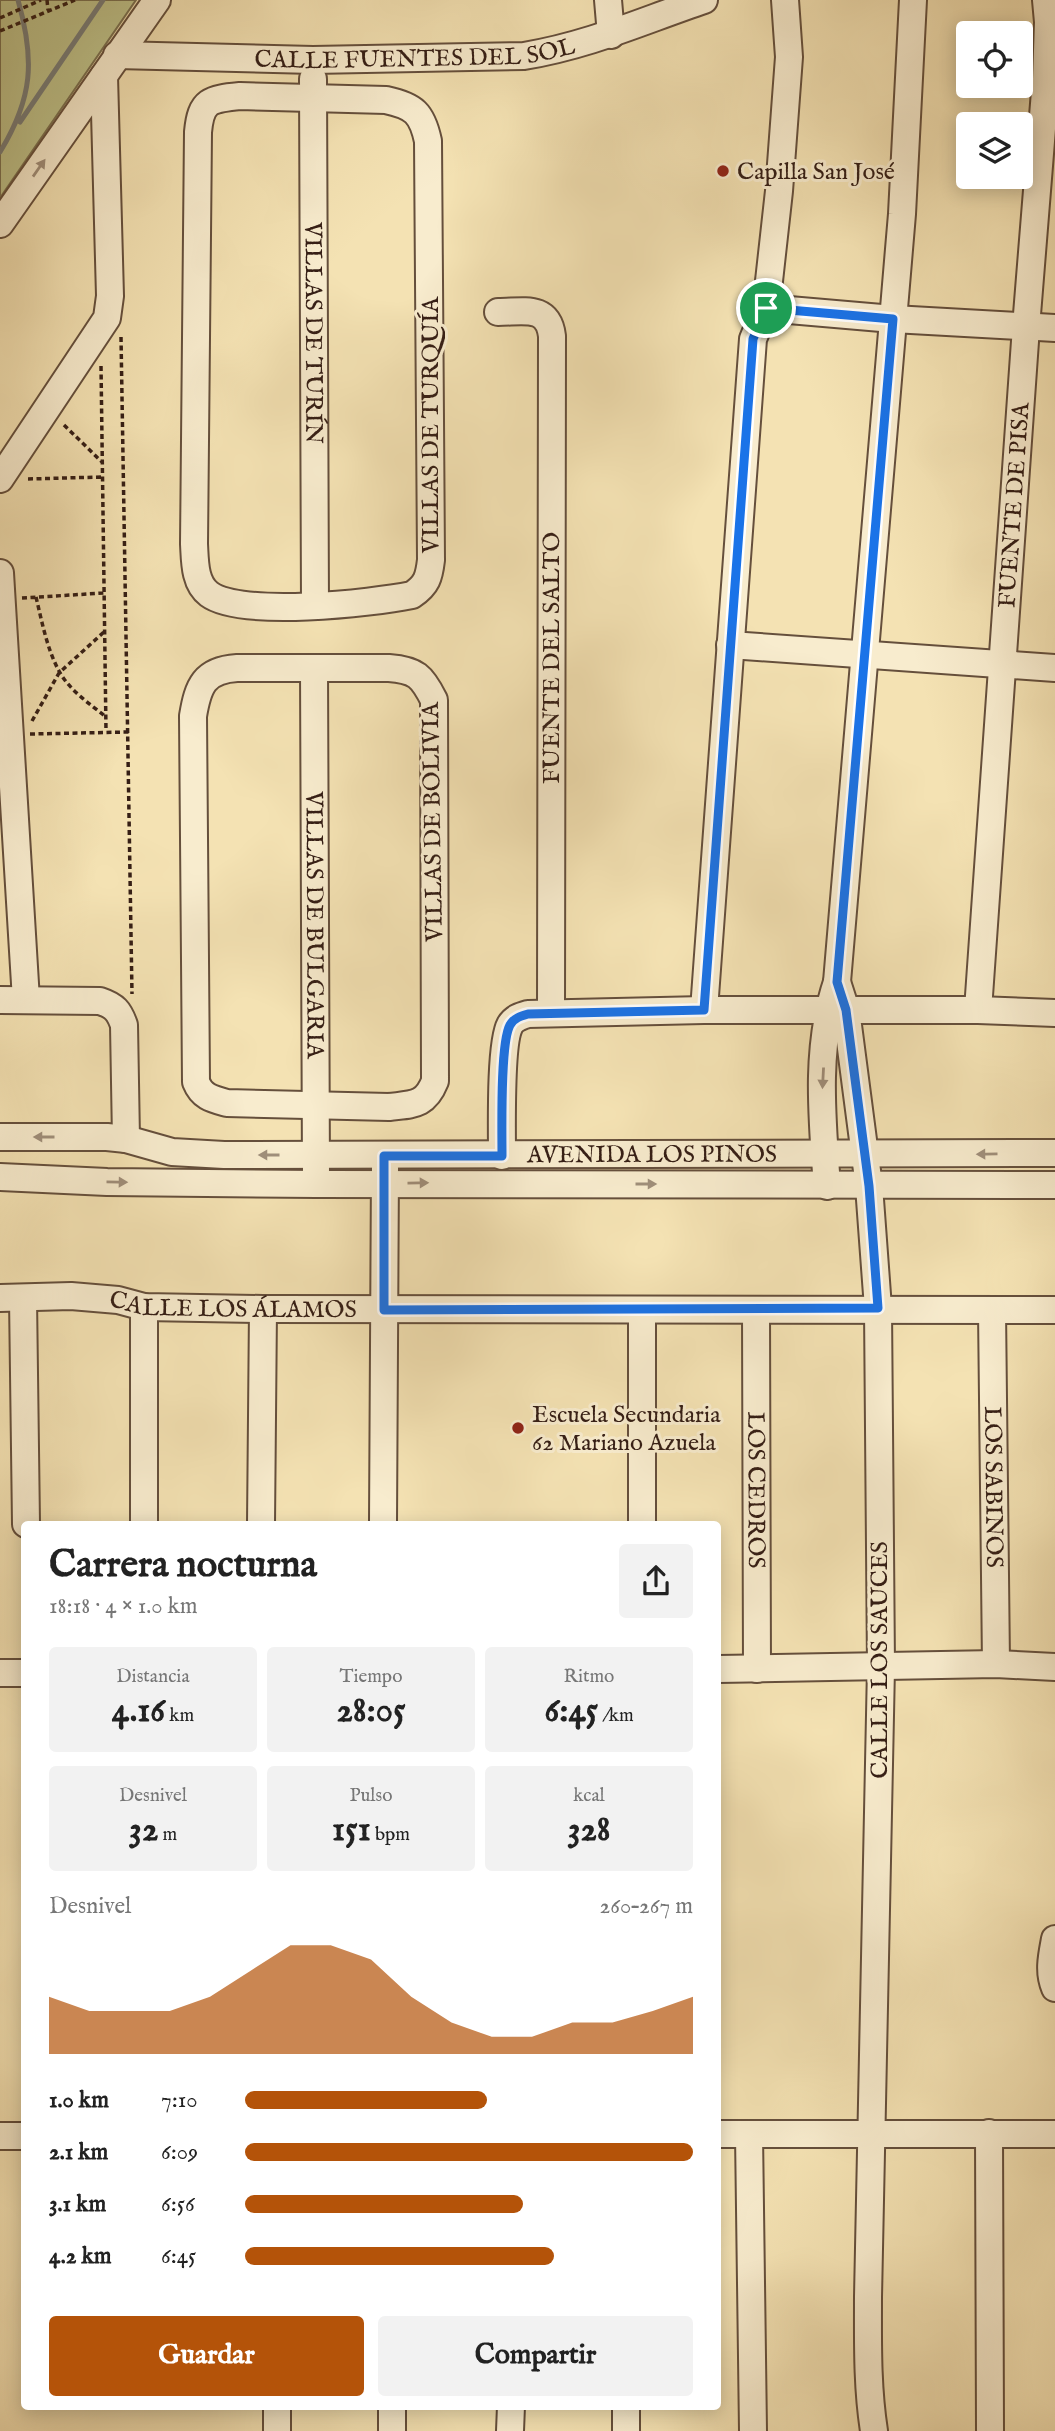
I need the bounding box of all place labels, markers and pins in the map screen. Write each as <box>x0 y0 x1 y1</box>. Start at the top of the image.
place label: Capilla San José <box>737 157 895 188</box>
marker: Capilla San José <box>715 163 731 179</box>
pin <box>736 278 796 338</box>
place label: Escuela Secundaria 62 Mariano Azuela <box>532 1400 721 1459</box>
marker: Escuela Secundaria 62 Mariano Azuela <box>510 1420 526 1436</box>

